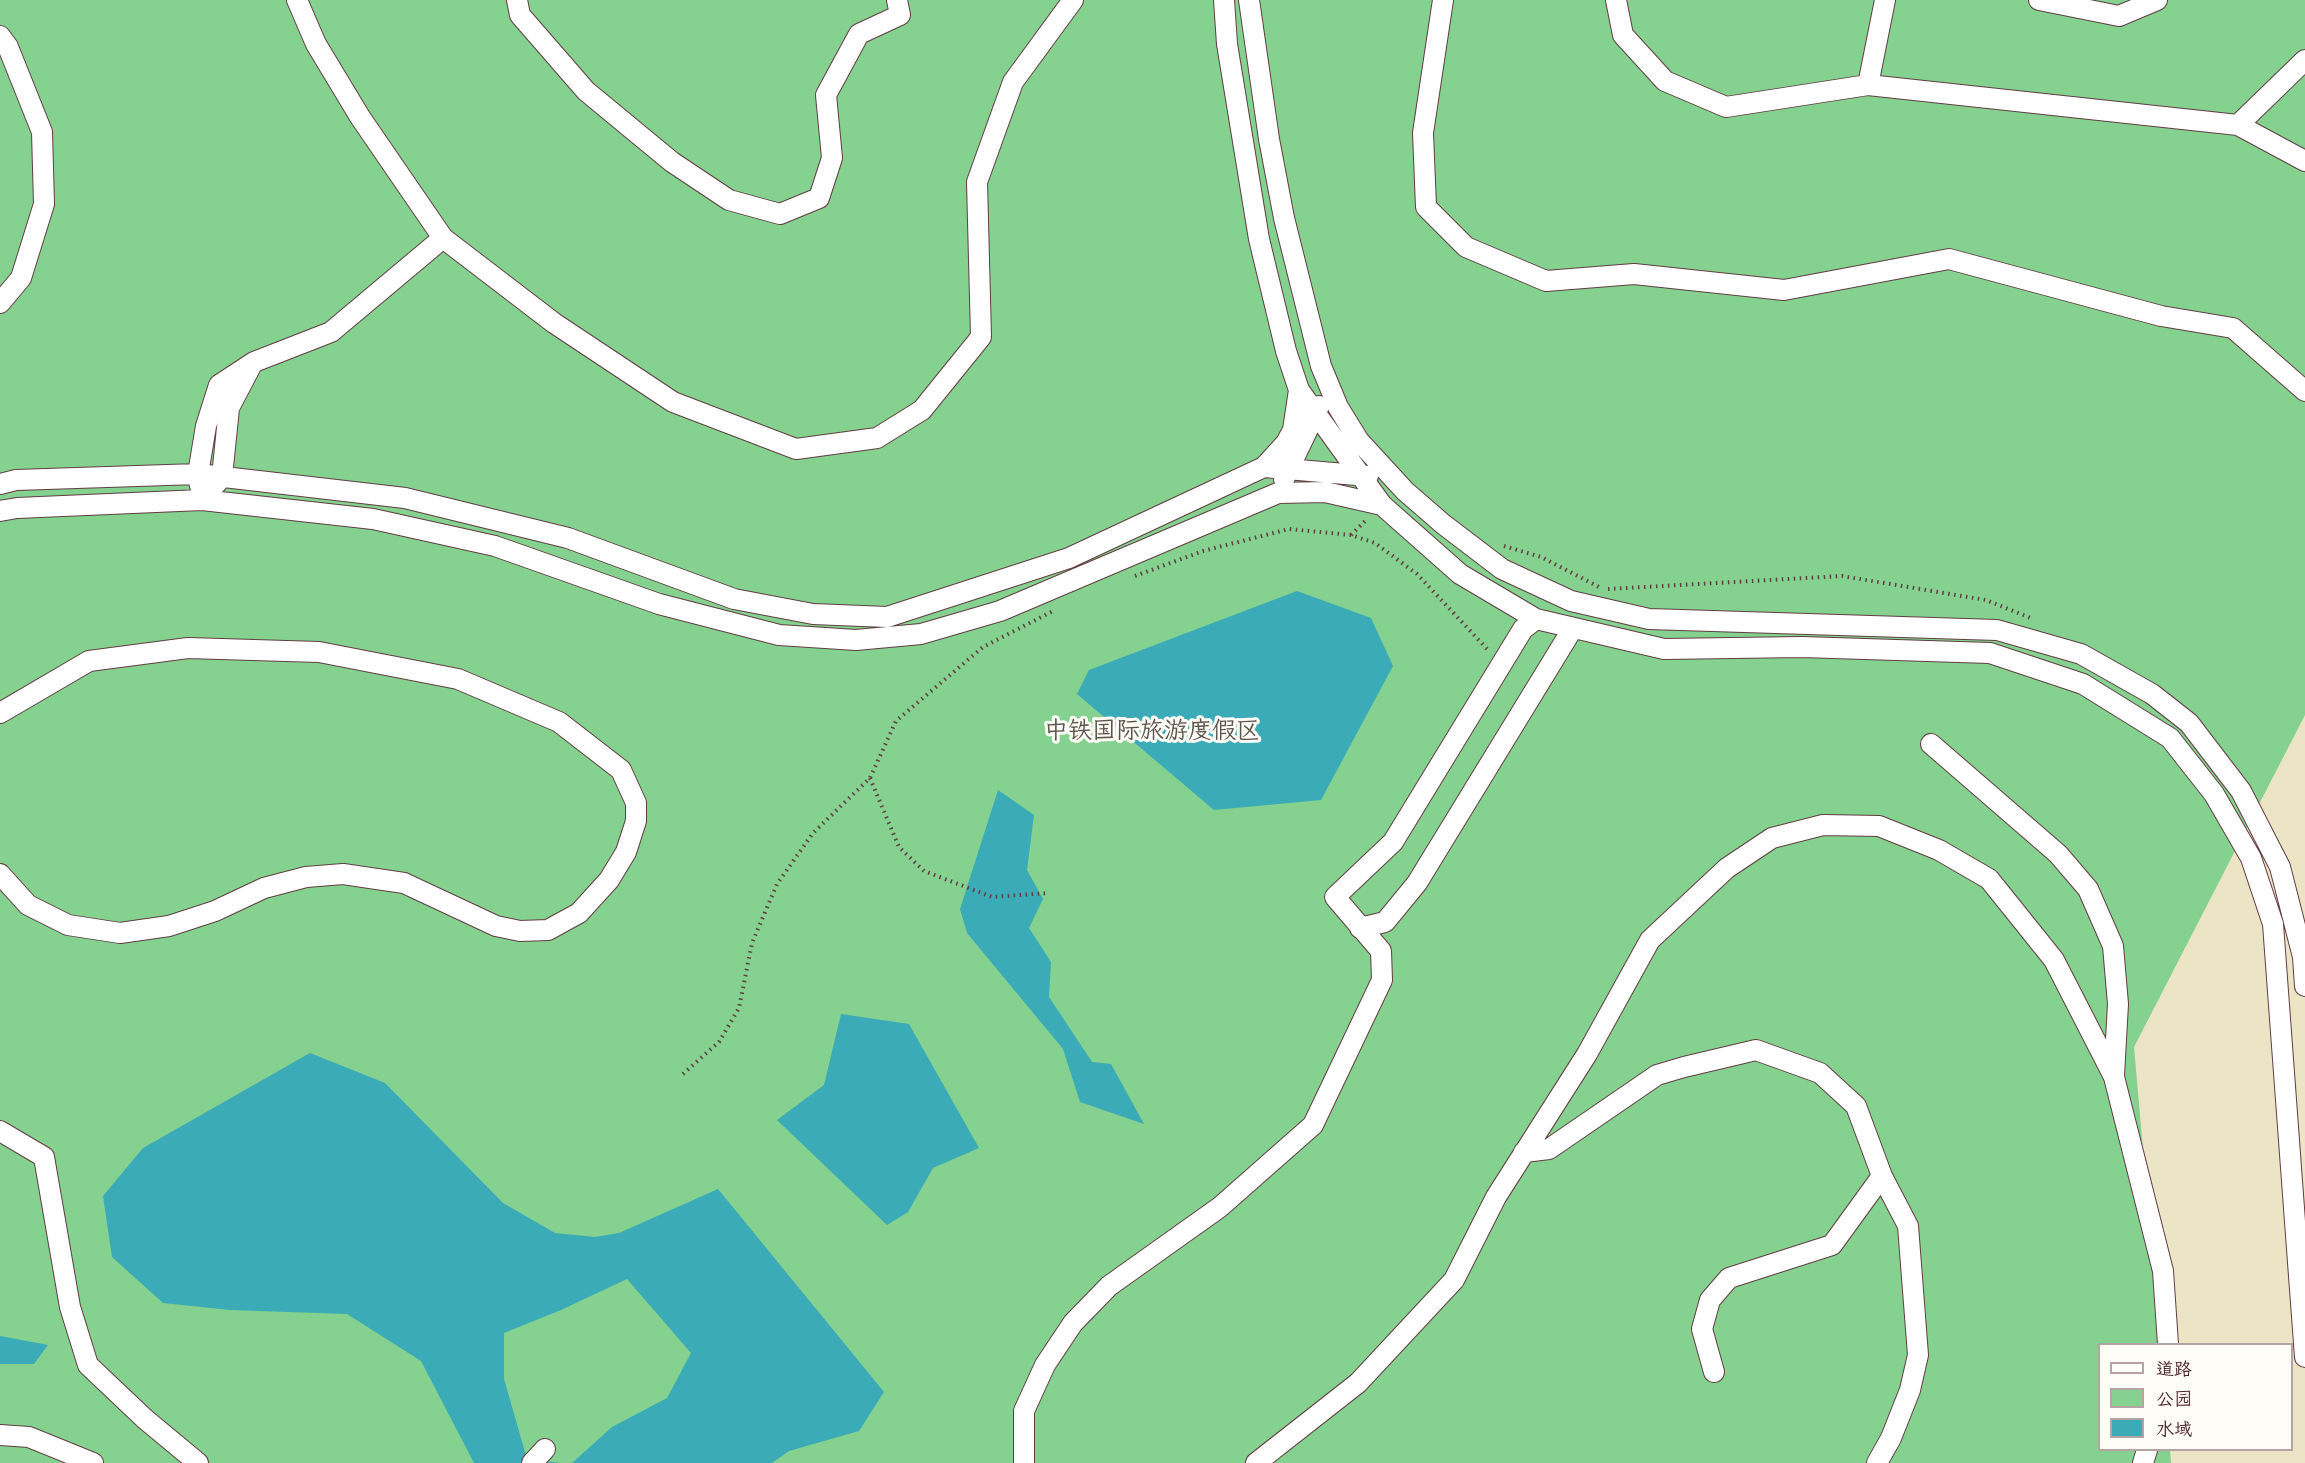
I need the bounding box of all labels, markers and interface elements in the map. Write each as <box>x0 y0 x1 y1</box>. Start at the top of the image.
park label: 中铁国际旅游度假区 <box>1044 718 1260 746</box>
legend <box>2098 1343 2293 1451</box>
text: 道路 <box>2156 1358 2192 1380</box>
text: 公园 <box>2156 1388 2192 1410</box>
text: 水域 <box>2156 1418 2192 1440</box>

